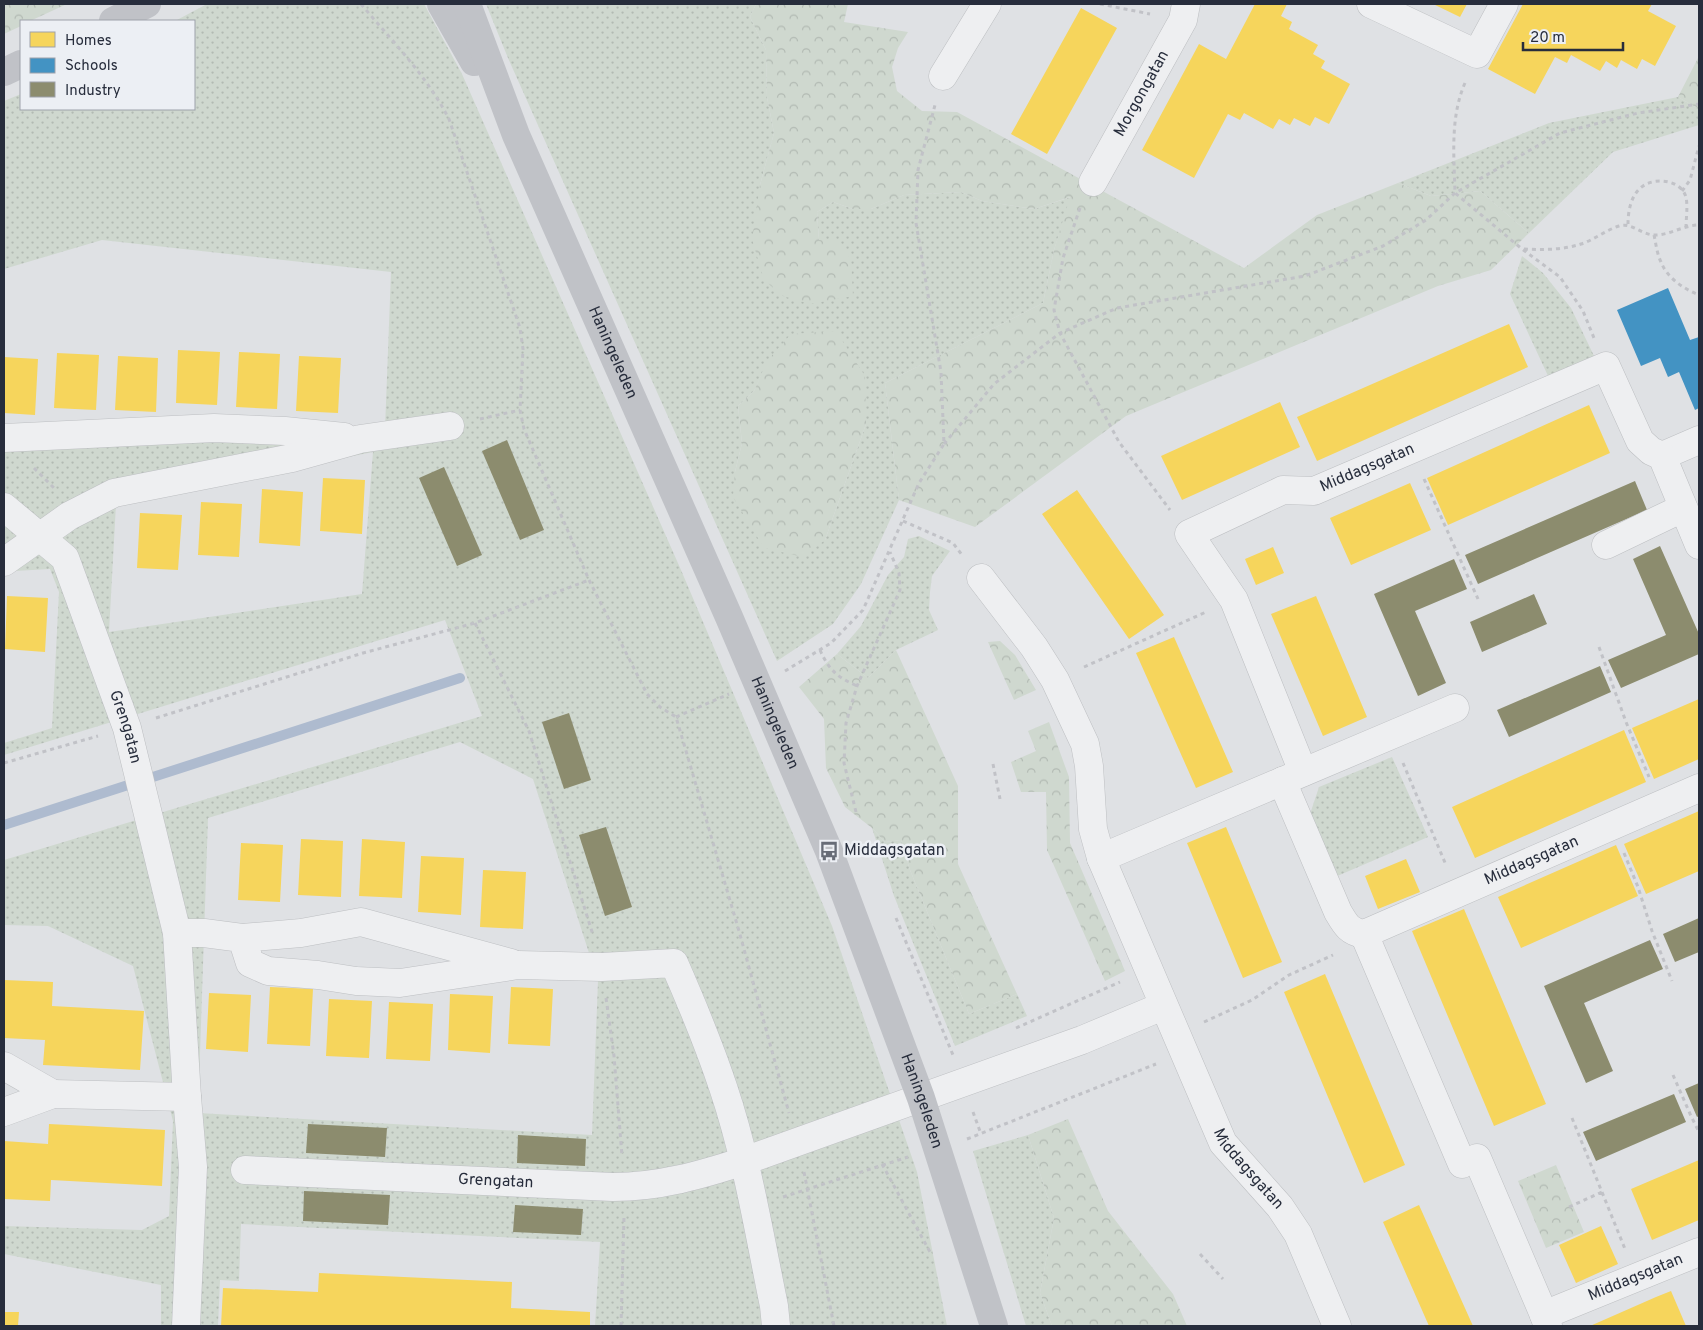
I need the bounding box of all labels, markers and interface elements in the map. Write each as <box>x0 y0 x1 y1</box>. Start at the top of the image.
legend <box>20 20 195 110</box>
scale bar <box>1523 20 1623 52</box>
text: 20 m <box>1530 29 1565 48</box>
text: Homes <box>65 32 112 51</box>
street label: Morgongatan <box>1110 47 1174 140</box>
text: Schools <box>65 57 118 76</box>
text: Industry <box>65 82 121 101</box>
street label: Haningeleden <box>583 303 641 402</box>
street label: Middagsgatan <box>1317 439 1418 497</box>
street label: Haningeleden <box>746 673 803 772</box>
street label: Grengatan <box>104 688 145 766</box>
street label: Middagsgatan <box>1481 832 1582 890</box>
bus stop icon: Middagsgatan <box>818 840 840 862</box>
place label: Middagsgatan <box>844 841 945 861</box>
street label: Haningeleden <box>895 1051 947 1151</box>
street label: Middagsgatan <box>1208 1125 1288 1214</box>
street label: Grengatan <box>457 1170 534 1193</box>
street label: Middagsgatan <box>1585 1249 1686 1306</box>

